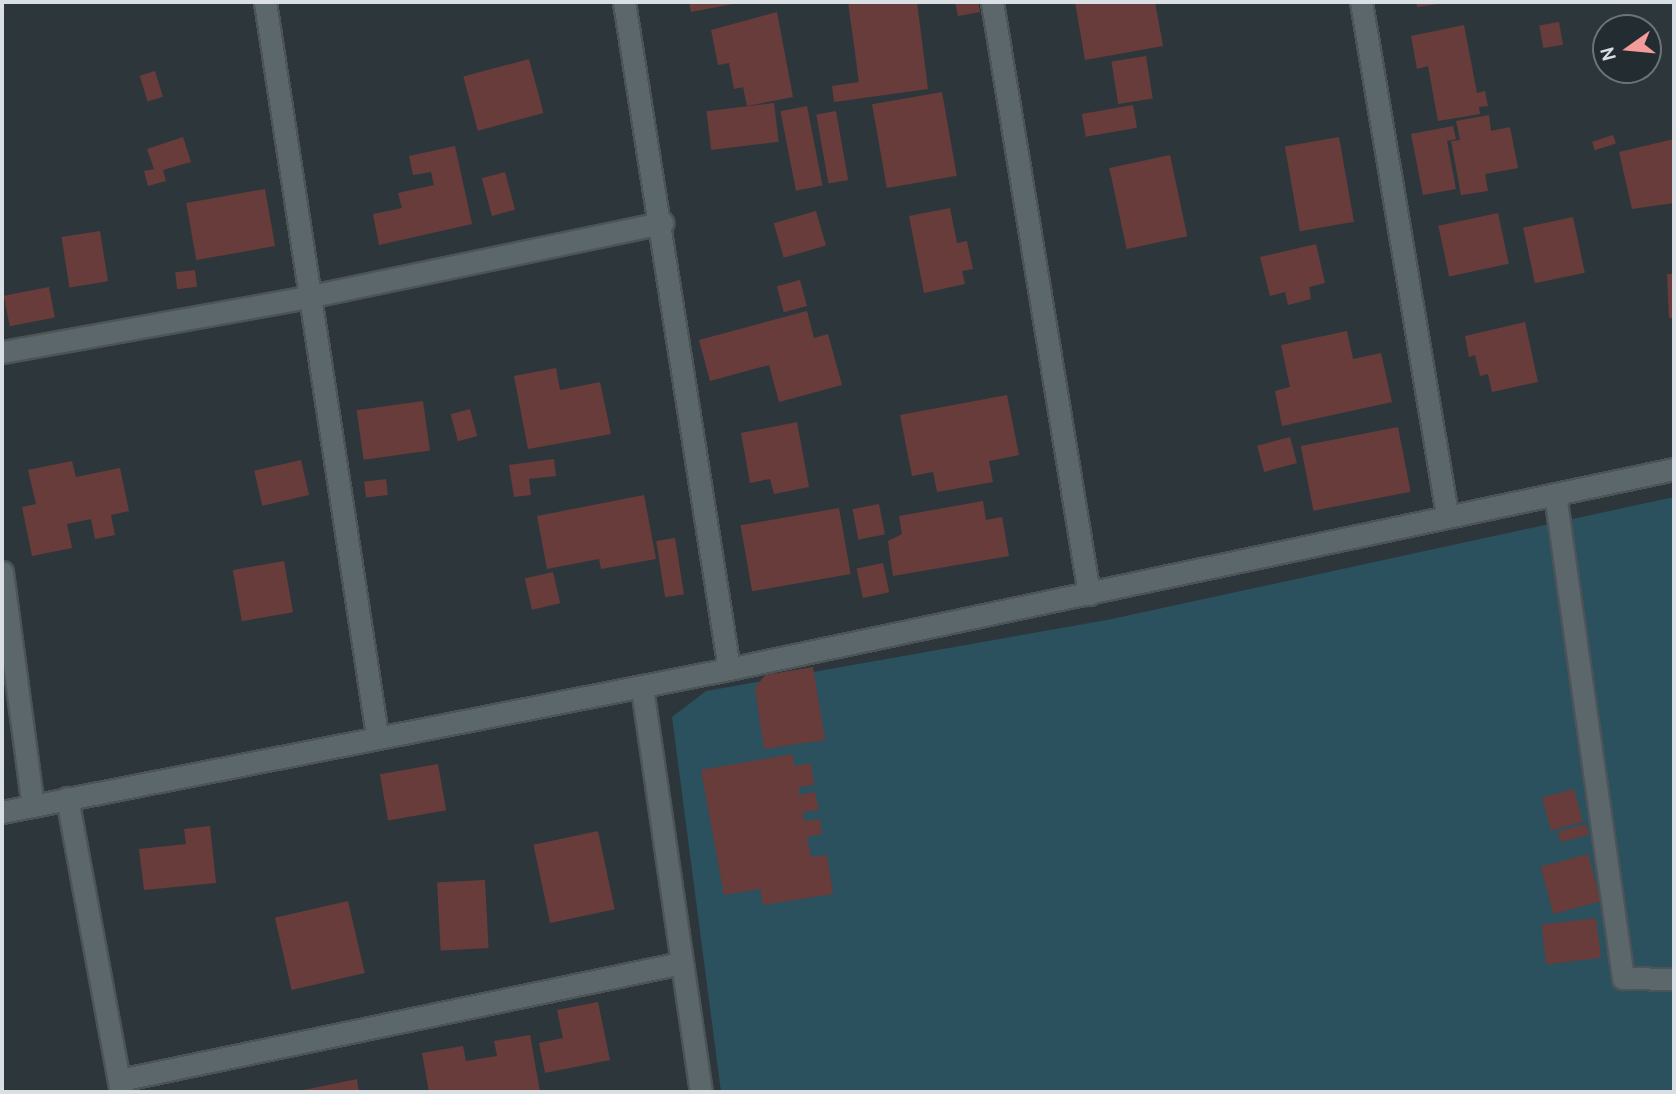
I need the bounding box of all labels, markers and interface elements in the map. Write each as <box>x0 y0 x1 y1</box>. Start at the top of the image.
north arrow <box>1592 14 1662 84</box>
text: N <box>1595 45 1621 64</box>

